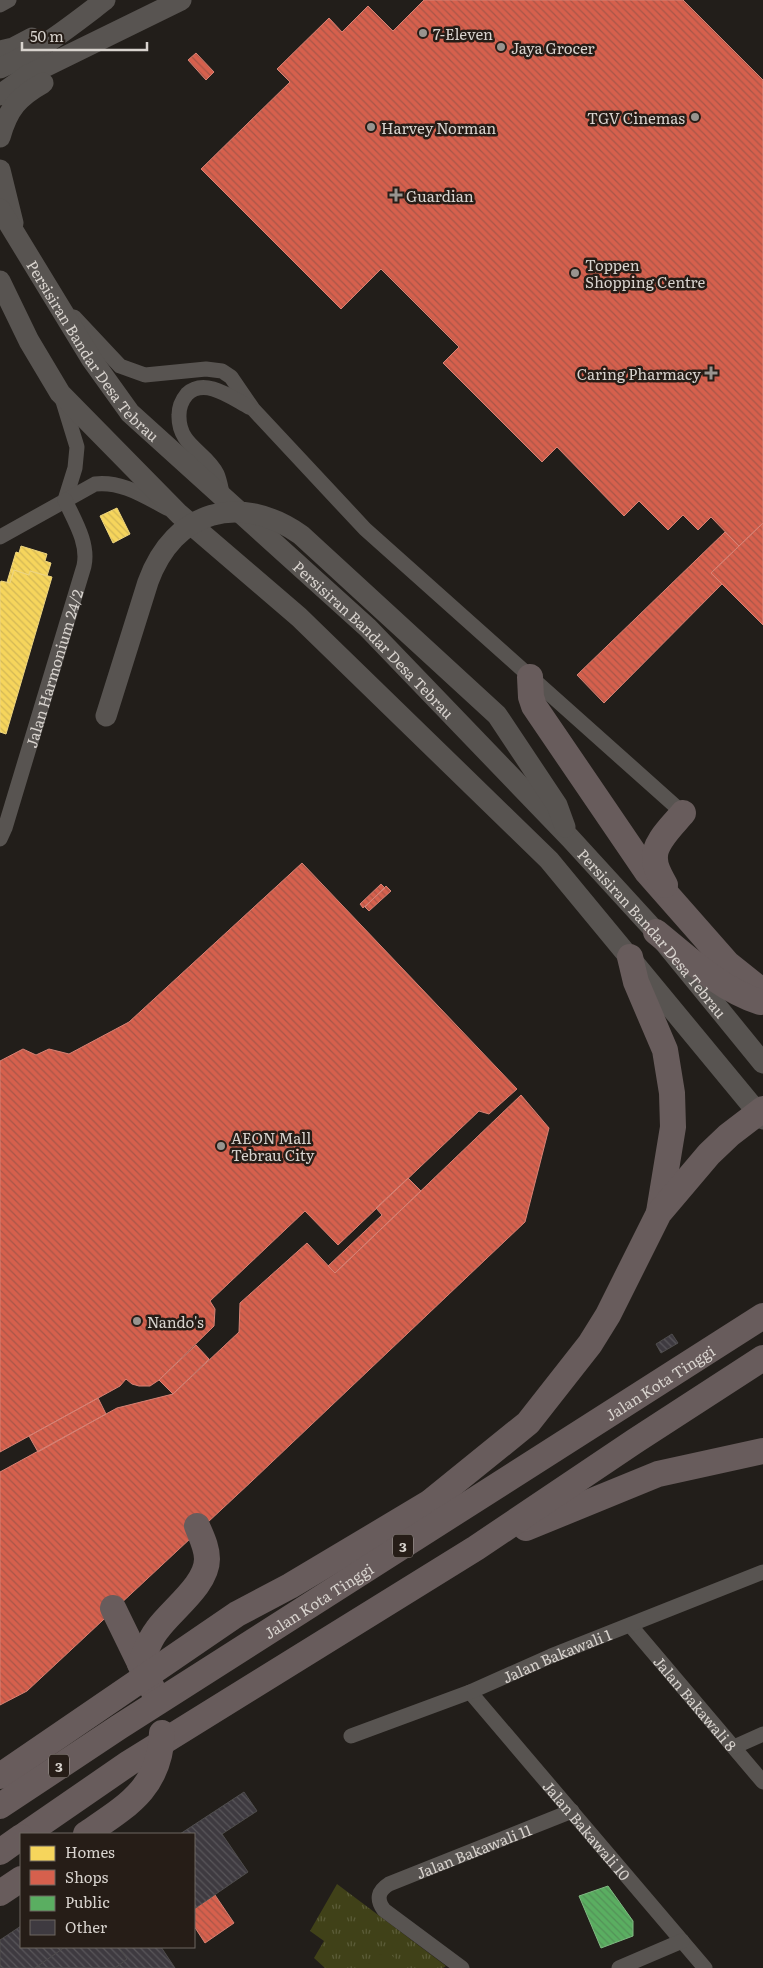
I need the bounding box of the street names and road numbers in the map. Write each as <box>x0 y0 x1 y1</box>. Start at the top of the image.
street label: Persisiran Bandar Desa Tebrau <box>22 255 165 447</box>
street label: Persisiran Bandar Desa Tebrau <box>289 555 461 724</box>
street label: Jalan Harmonium 24/2 <box>18 586 88 750</box>
street label: Persisiran Bandar Desa Tebrau <box>573 843 733 1023</box>
street label: Jalan Kota Tinggi <box>600 1338 719 1426</box>
road number: 3 <box>393 1534 413 1558</box>
street label: Jalan Kota Tinggi <box>259 1556 377 1644</box>
street label: Jalan Bakawali 1 <box>498 1622 614 1688</box>
street label: Jalan Bakawali 8 <box>649 1650 743 1756</box>
road number: 3 <box>49 1754 69 1778</box>
street label: Jalan Bakawali 10 <box>538 1775 637 1885</box>
street label: Jalan Bakawali 11 <box>412 1817 535 1884</box>

